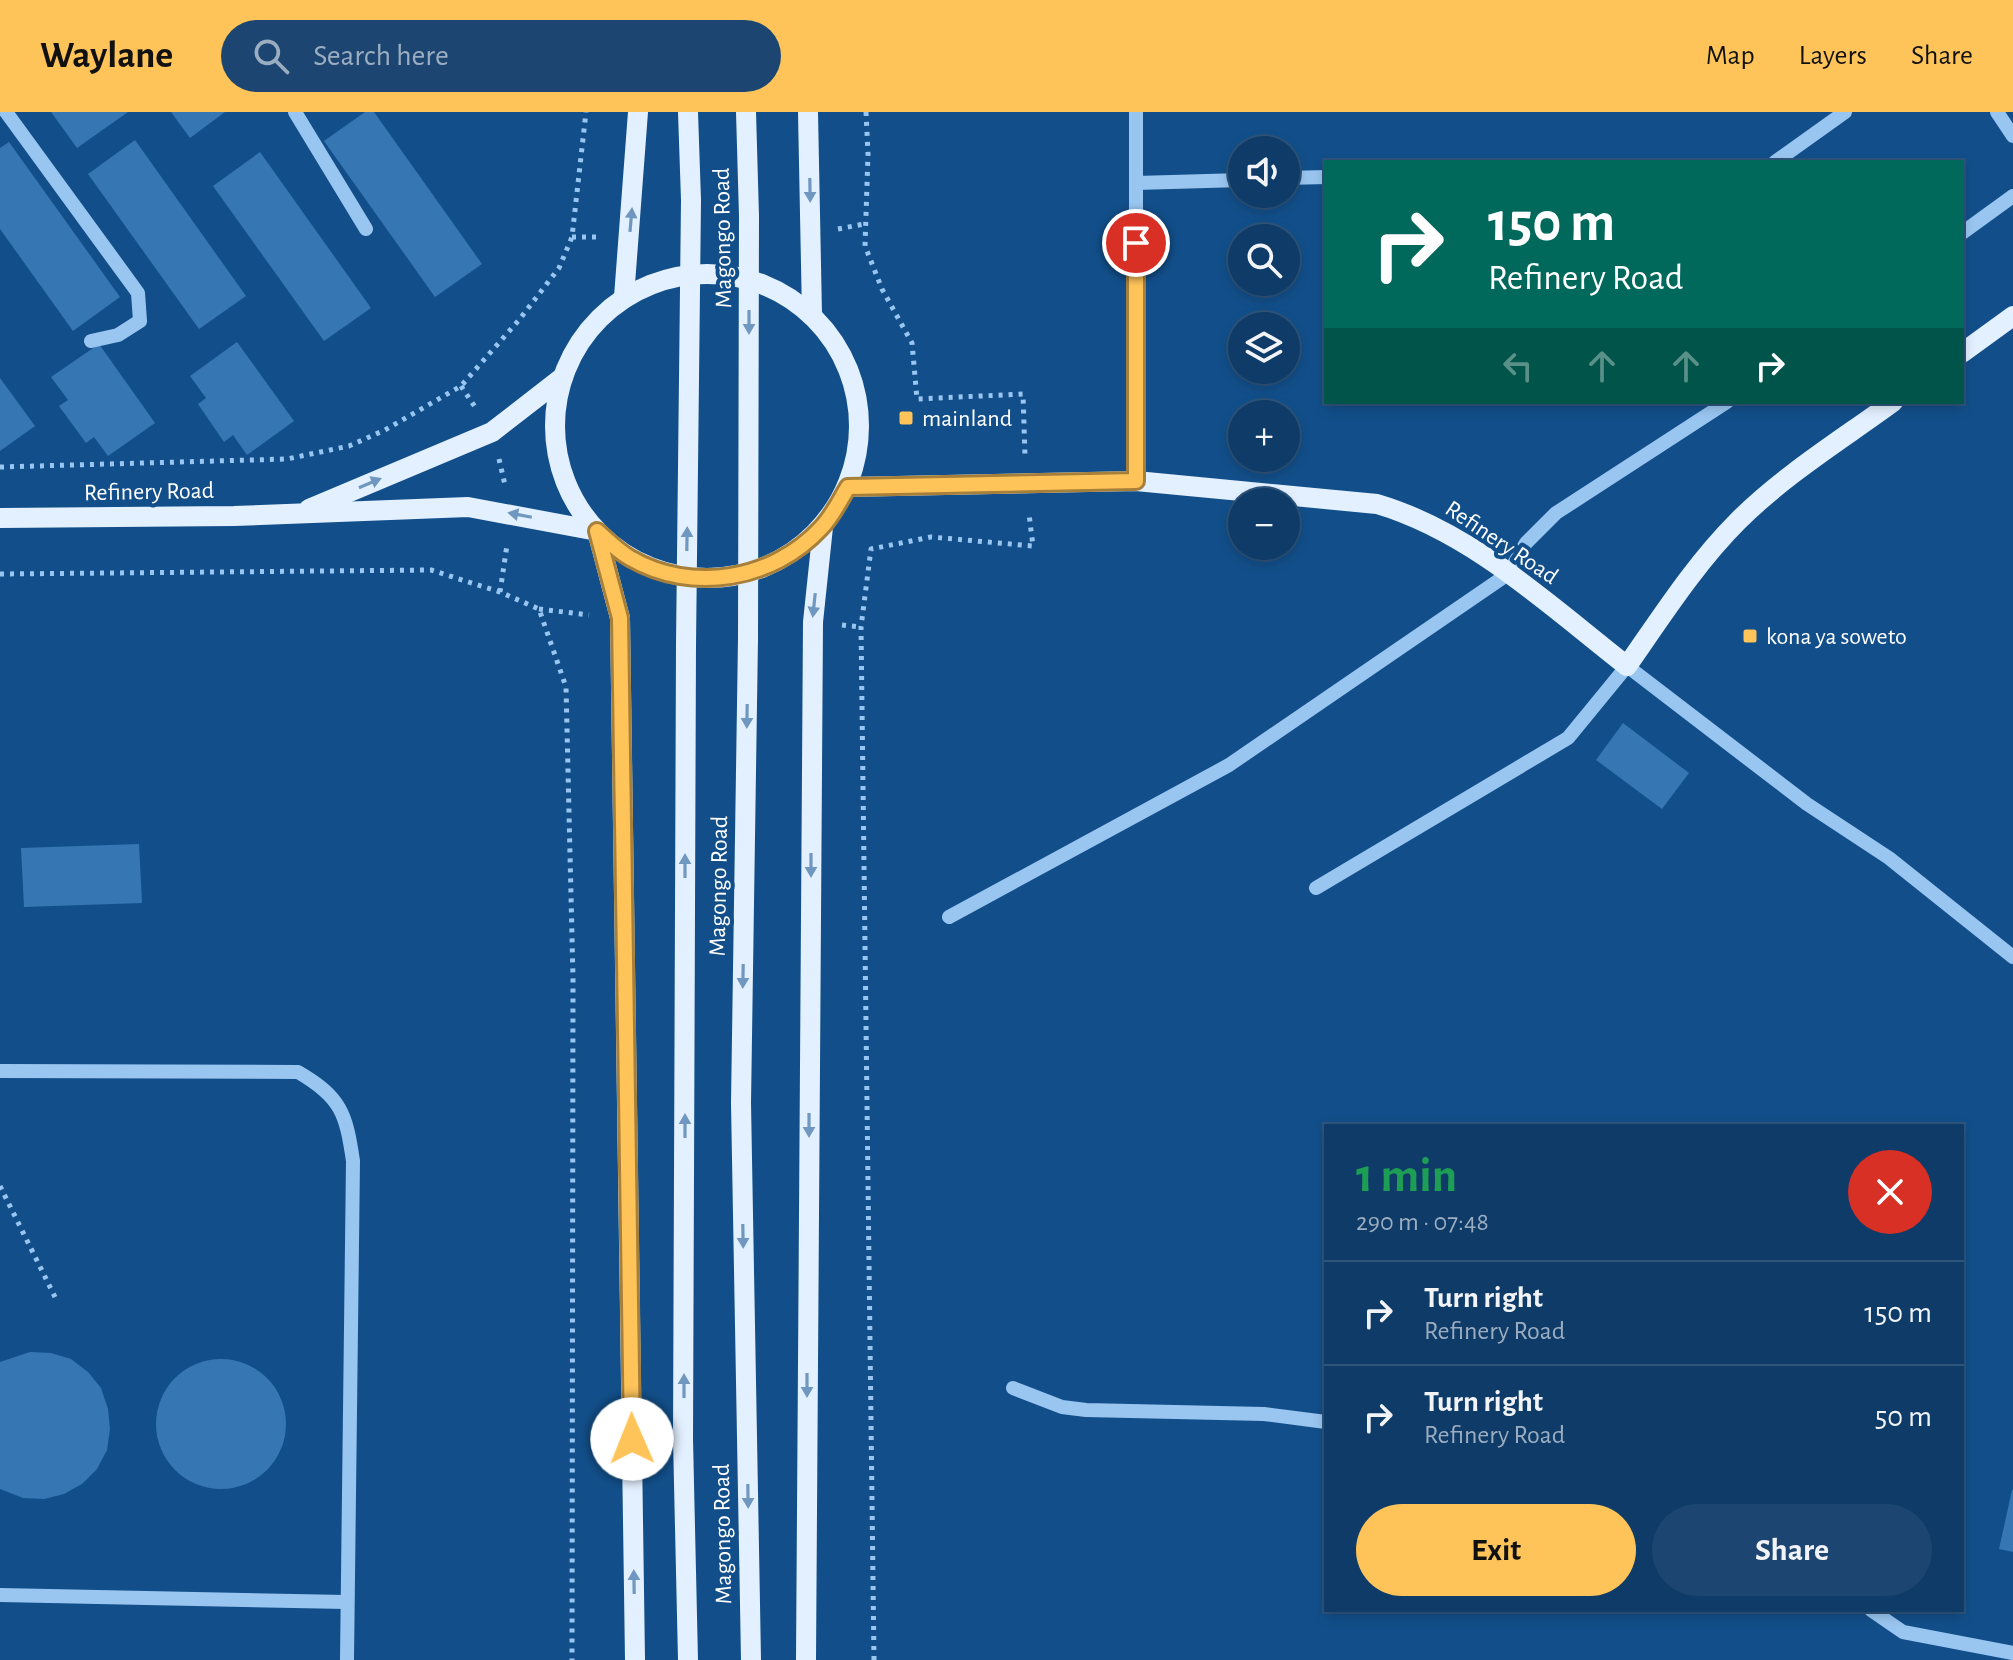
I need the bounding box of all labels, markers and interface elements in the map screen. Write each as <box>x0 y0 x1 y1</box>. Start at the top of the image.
search box <box>221 20 781 92</box>
icon: search <box>249 34 293 78</box>
text: Waylane <box>40 37 173 75</box>
text: Search here <box>313 41 449 71</box>
text: Map <box>1706 42 1755 70</box>
text: Layers <box>1799 42 1867 70</box>
text: Share <box>1911 42 1973 70</box>
map controls <box>1228 136 1300 560</box>
button: sound <box>1228 136 1300 208</box>
street label: Magongo Road <box>710 167 736 308</box>
one-way arrow <box>804 178 817 203</box>
icon: right <box>1356 192 1460 296</box>
text: 150 m <box>1488 195 1615 251</box>
one-way arrow <box>625 207 638 232</box>
pin <box>1102 209 1170 277</box>
icon: arrive <box>1114 221 1158 265</box>
button: search <box>1228 224 1300 296</box>
text: Refinery Road <box>1488 260 1683 296</box>
one-way arrow <box>743 310 755 335</box>
button: layers <box>1228 312 1300 384</box>
icon: left <box>1496 344 1540 388</box>
icon: ahead <box>1580 344 1624 388</box>
icon: ahead <box>1664 344 1708 388</box>
icon: right <box>1748 344 1792 388</box>
button: + <box>1228 400 1300 472</box>
place label: mainland <box>922 407 1012 431</box>
marker: mainland <box>897 409 915 427</box>
one-way arrow <box>358 477 382 490</box>
street label: Refinery Road <box>84 479 214 505</box>
button: − <box>1228 488 1300 560</box>
street label: Refinery Road <box>1441 496 1562 589</box>
one-way arrow <box>508 509 533 521</box>
one-way arrow <box>681 526 693 551</box>
one-way arrow <box>808 593 821 618</box>
place label: kona ya soweto <box>1766 625 1907 649</box>
marker: kona ya soweto <box>1741 627 1759 645</box>
one-way arrow <box>741 704 753 729</box>
street label: Magongo Road <box>706 816 732 957</box>
one-way arrow <box>679 853 691 878</box>
one-way arrow <box>805 853 817 878</box>
one-way arrow <box>736 964 749 989</box>
one-way arrow <box>678 1113 691 1138</box>
one-way arrow <box>803 1113 815 1138</box>
button: close <box>1848 1150 1932 1234</box>
text: 1 min <box>1356 1153 1457 1201</box>
text: 290 m · 07:48 <box>1356 1209 1489 1235</box>
one-way arrow <box>737 1224 749 1249</box>
text: Turn right <box>1424 1283 1543 1313</box>
icon: right <box>1356 1291 1400 1335</box>
text: 150 m <box>1864 1298 1932 1328</box>
text: Refinery Road <box>1424 1318 1565 1344</box>
one-way arrow <box>678 1373 690 1398</box>
one-way arrow <box>801 1373 814 1398</box>
text: Turn right <box>1424 1387 1543 1417</box>
icon: right <box>1356 1395 1400 1439</box>
position arrow <box>590 1397 674 1481</box>
text: 50 m <box>1875 1402 1932 1432</box>
text: Refinery Road <box>1424 1422 1565 1448</box>
street label: Magongo Road <box>710 1463 736 1604</box>
one-way arrow <box>742 1484 754 1509</box>
button: Exit <box>1356 1504 1636 1596</box>
button: Share <box>1652 1504 1932 1596</box>
one-way arrow <box>628 1569 640 1594</box>

